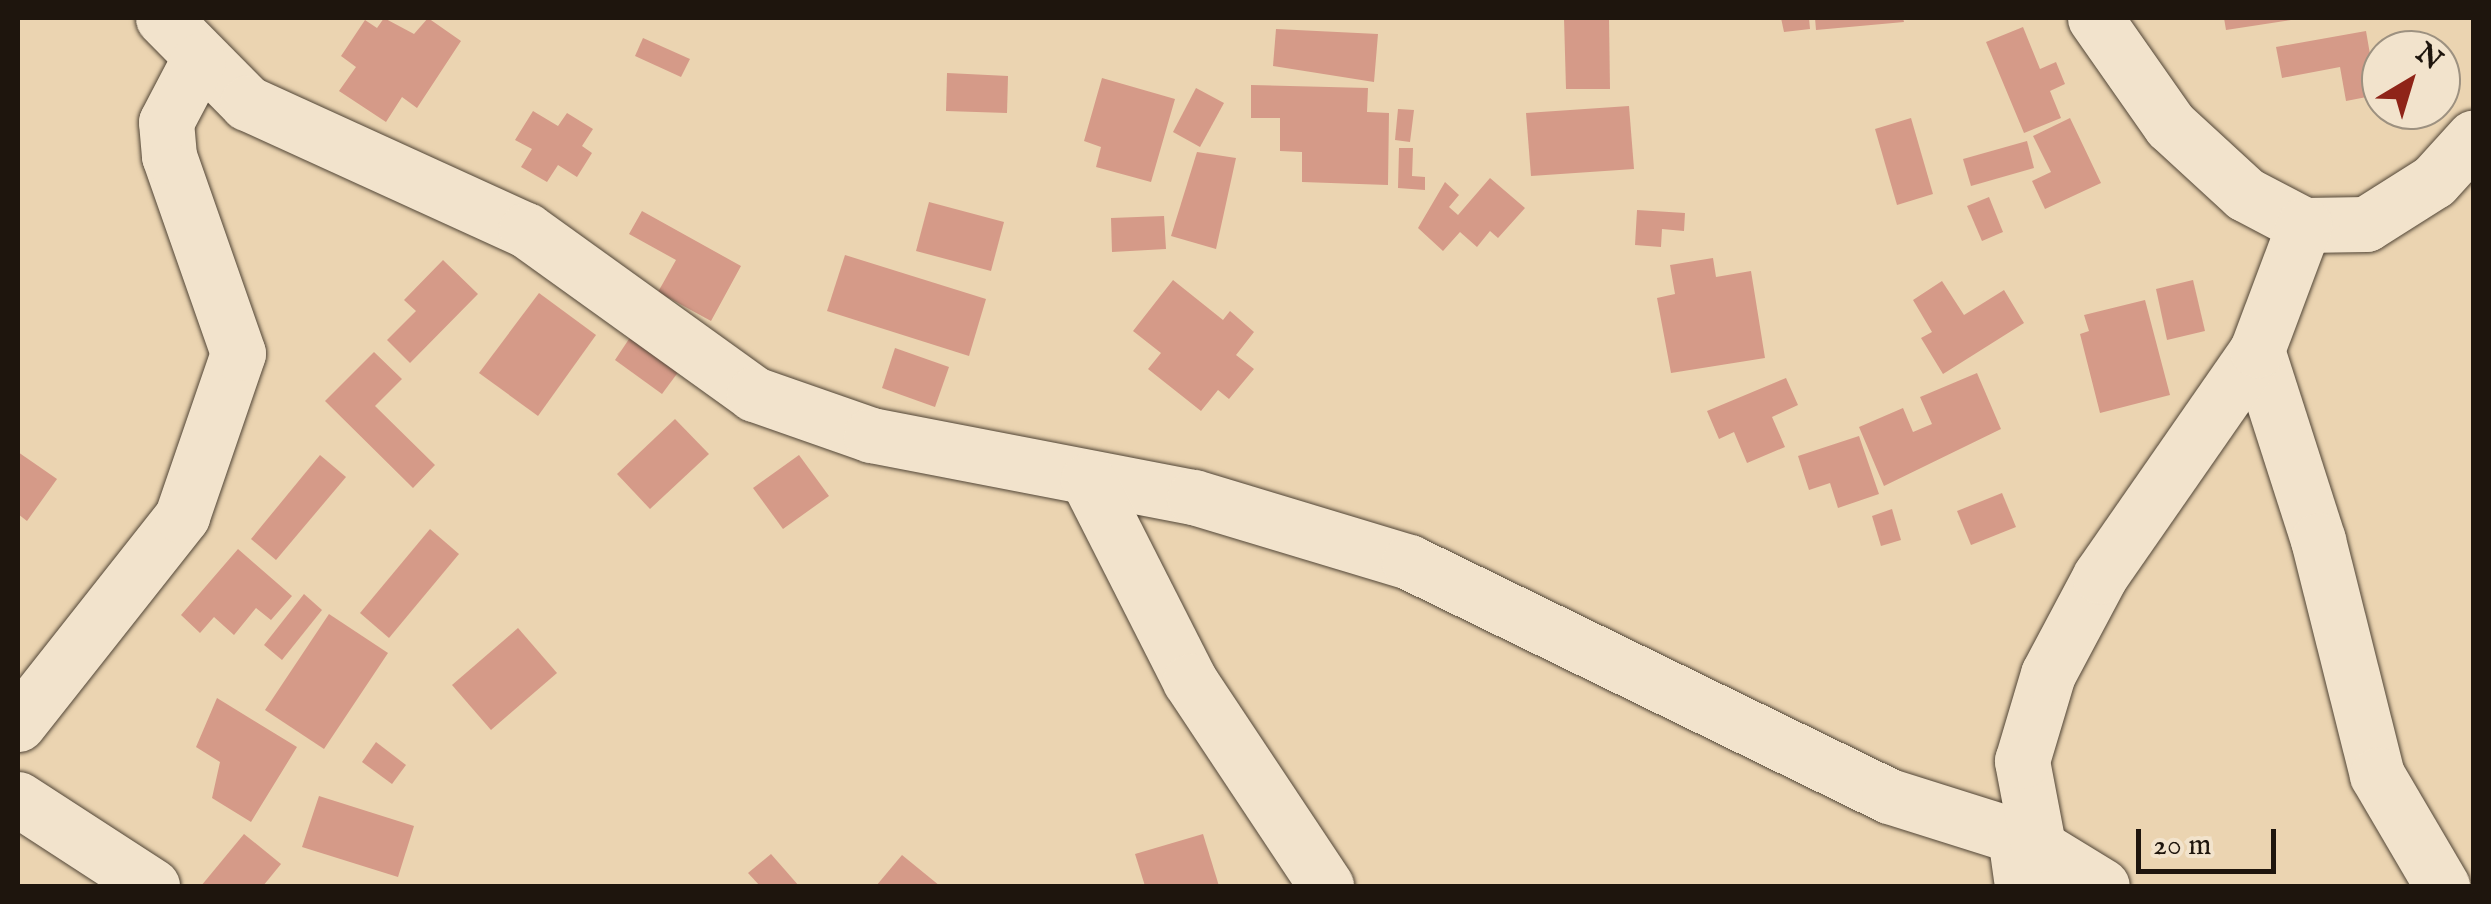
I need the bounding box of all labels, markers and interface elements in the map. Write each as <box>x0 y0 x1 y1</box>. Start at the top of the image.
north arrow <box>2361 30 2461 130</box>
text: N <box>2408 36 2449 79</box>
scale bar <box>2141 809 2281 871</box>
text: 20 m <box>2153 827 2212 865</box>

